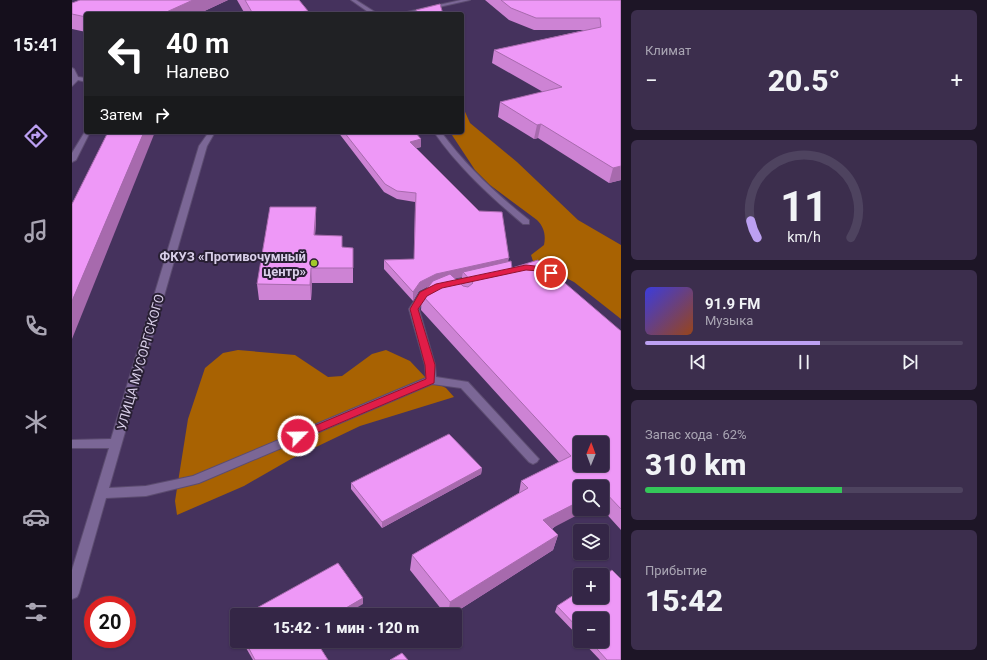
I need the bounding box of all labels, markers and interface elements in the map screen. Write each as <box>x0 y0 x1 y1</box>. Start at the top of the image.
text: 40 m <box>166 27 229 60</box>
icon: left <box>100 28 152 80</box>
text: 15:41 <box>13 34 59 55</box>
text: Климат <box>645 43 691 58</box>
text: Налево <box>166 61 229 82</box>
text: 20.5° <box>768 63 840 98</box>
text: − <box>645 68 658 93</box>
text: + <box>951 68 963 93</box>
icon: right <box>151 104 173 126</box>
text: Затем <box>100 106 143 124</box>
icon: directions <box>22 122 50 150</box>
text: 11 <box>780 182 828 231</box>
icon: music <box>22 217 50 245</box>
text: km/h <box>787 229 821 245</box>
place label: ФКУЗ «Противочумный центр» <box>160 249 306 279</box>
pin <box>534 256 568 290</box>
marker: ФКУЗ «Противочумный центр» <box>309 258 319 268</box>
icon: arrive <box>540 262 562 284</box>
street label: УЛИЦА МУСОРГСКОГО <box>114 292 167 432</box>
text: 91.9 FM <box>705 295 760 313</box>
icon: phone <box>22 312 50 340</box>
text: Музыка <box>705 313 753 328</box>
icon: previous <box>687 351 709 373</box>
icon: pause <box>793 351 815 373</box>
icon: next <box>899 351 921 373</box>
icon: climate <box>22 408 50 436</box>
position arrow <box>277 415 319 457</box>
text: Запас хода · 62% <box>645 427 747 442</box>
north arrow <box>573 436 609 472</box>
map controls <box>573 436 609 648</box>
text: 310 km <box>645 447 747 482</box>
button: search <box>573 480 609 516</box>
icon: car <box>22 503 50 531</box>
button: layers <box>573 524 609 560</box>
text: Прибытие <box>645 563 707 578</box>
button: + <box>573 568 609 604</box>
text: 15:42 <box>645 583 723 618</box>
speed limit sign: 20 <box>84 596 136 648</box>
icon: filters <box>22 598 50 626</box>
button: − <box>573 612 609 648</box>
text: 15:42 · 1 мин · 120 m <box>273 619 419 637</box>

